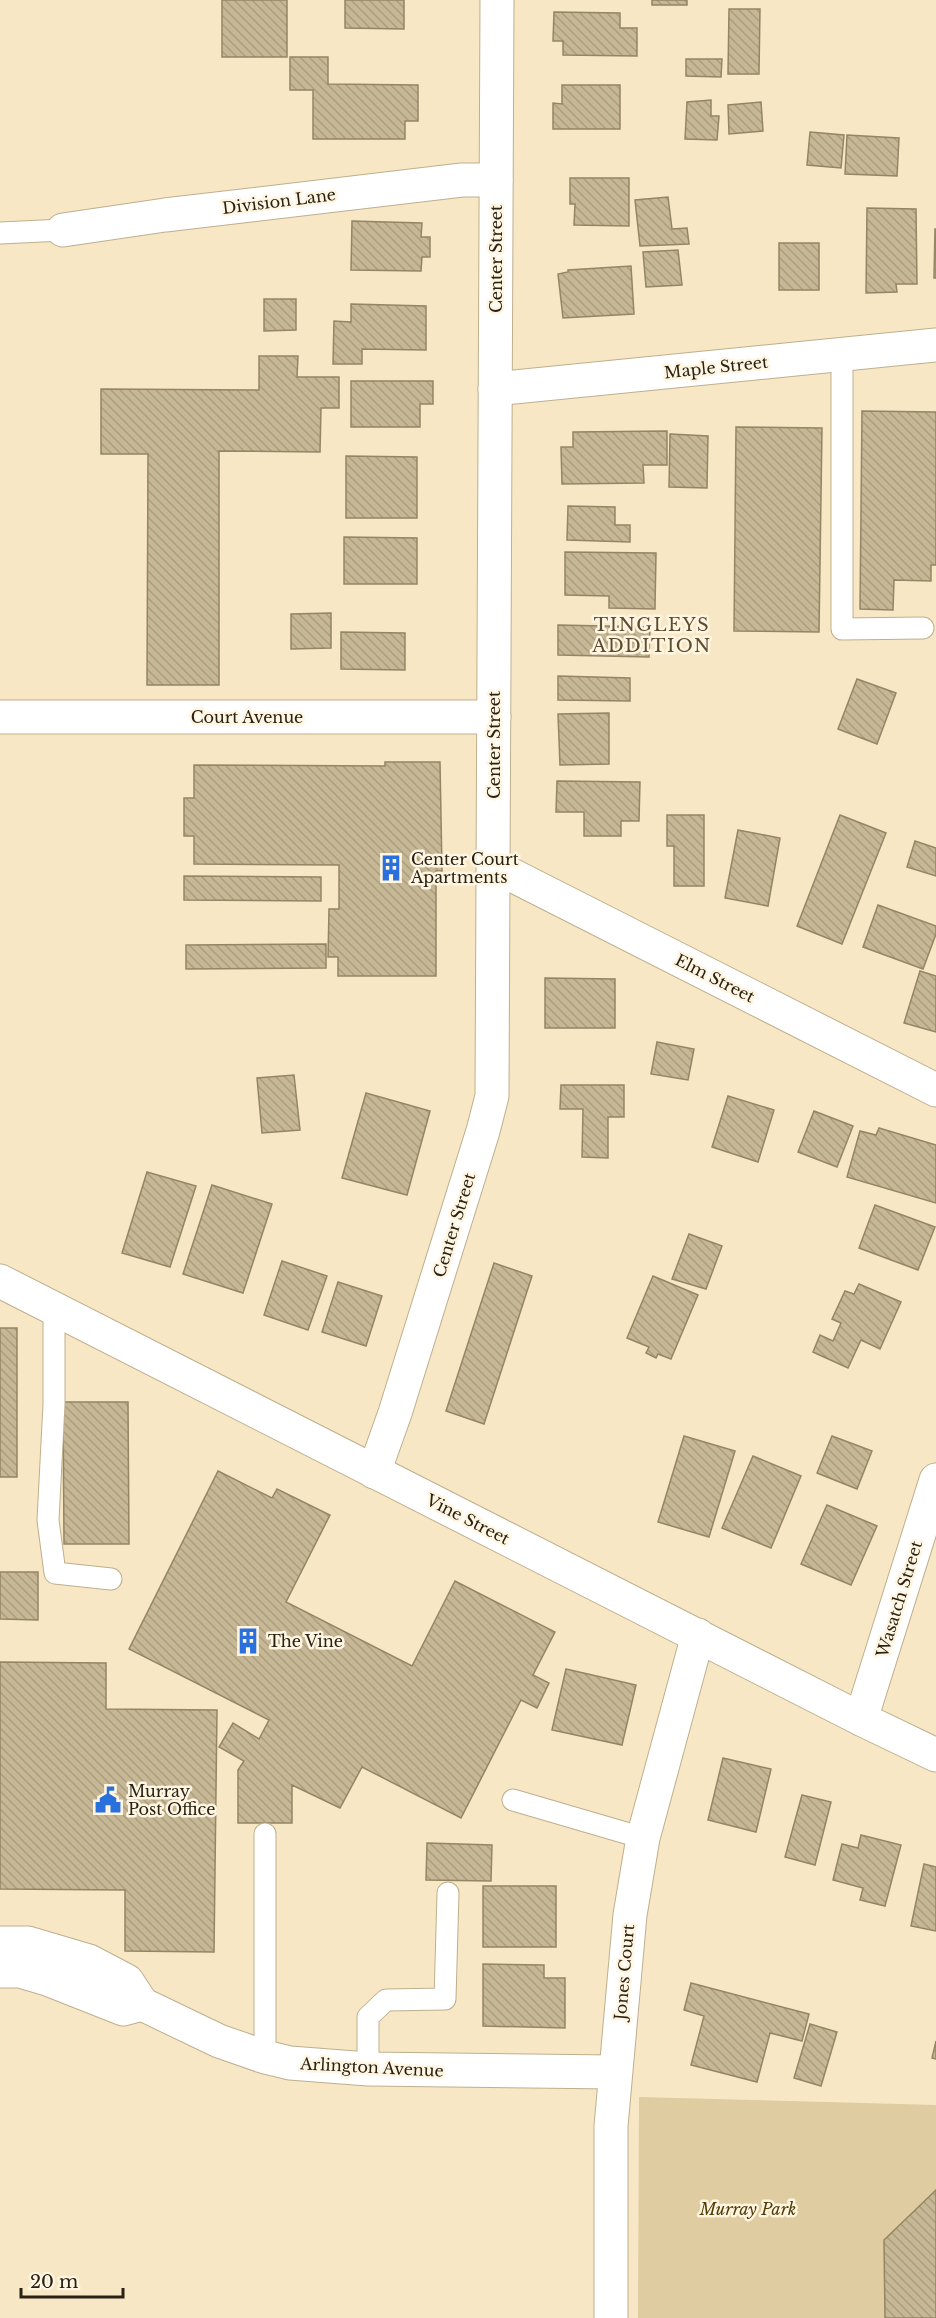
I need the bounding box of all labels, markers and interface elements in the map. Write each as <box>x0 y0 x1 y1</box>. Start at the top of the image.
street label: Division Lane <box>221 184 337 218</box>
street label: Center Street <box>486 205 506 313</box>
street label: Maple Street <box>663 352 769 382</box>
district label: TINGLEYS ADDITION <box>591 614 712 657</box>
street label: Center Street <box>484 691 504 799</box>
street label: Court Avenue <box>191 707 303 727</box>
place label: Center Court Apartments <box>410 849 519 887</box>
building icon: Center Court Apartments <box>376 853 406 883</box>
street label: Elm Street <box>672 949 758 1007</box>
street label: Center Street <box>429 1170 479 1280</box>
street label: Vine Street <box>422 1489 513 1549</box>
street label: Wasatch Street <box>871 1538 926 1661</box>
building icon: The Vine <box>233 1626 263 1656</box>
place label: The Vine <box>268 1631 343 1651</box>
place label: Murray Post Office <box>128 1781 215 1819</box>
public building icon: Murray Post Office <box>93 1785 123 1815</box>
street label: Jones Court <box>610 1923 638 2023</box>
street label: Arlington Avenue <box>299 2053 444 2081</box>
park label: Murray Park <box>699 2199 796 2219</box>
scale bar <box>21 2261 123 2299</box>
text: 20 m <box>30 2271 78 2293</box>

